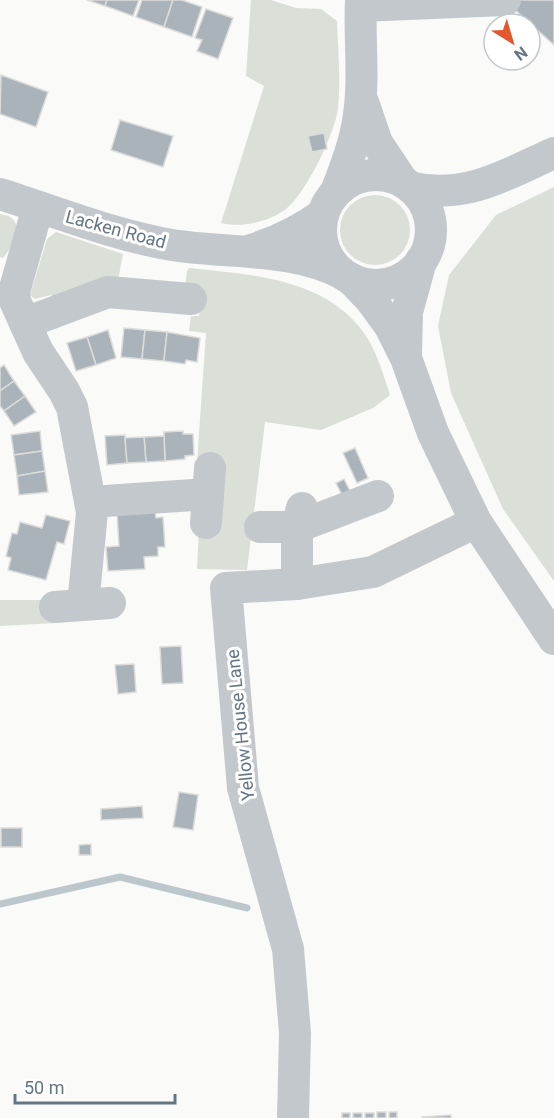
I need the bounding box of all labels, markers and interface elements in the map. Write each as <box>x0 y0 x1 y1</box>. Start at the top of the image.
north arrow <box>482 12 542 72</box>
text: N <box>510 43 531 65</box>
street label: Lacken Road <box>63 206 169 252</box>
street label: Yellow House Lane <box>222 648 258 802</box>
scale bar <box>15 1067 176 1105</box>
text: 50 m <box>24 1077 64 1098</box>

